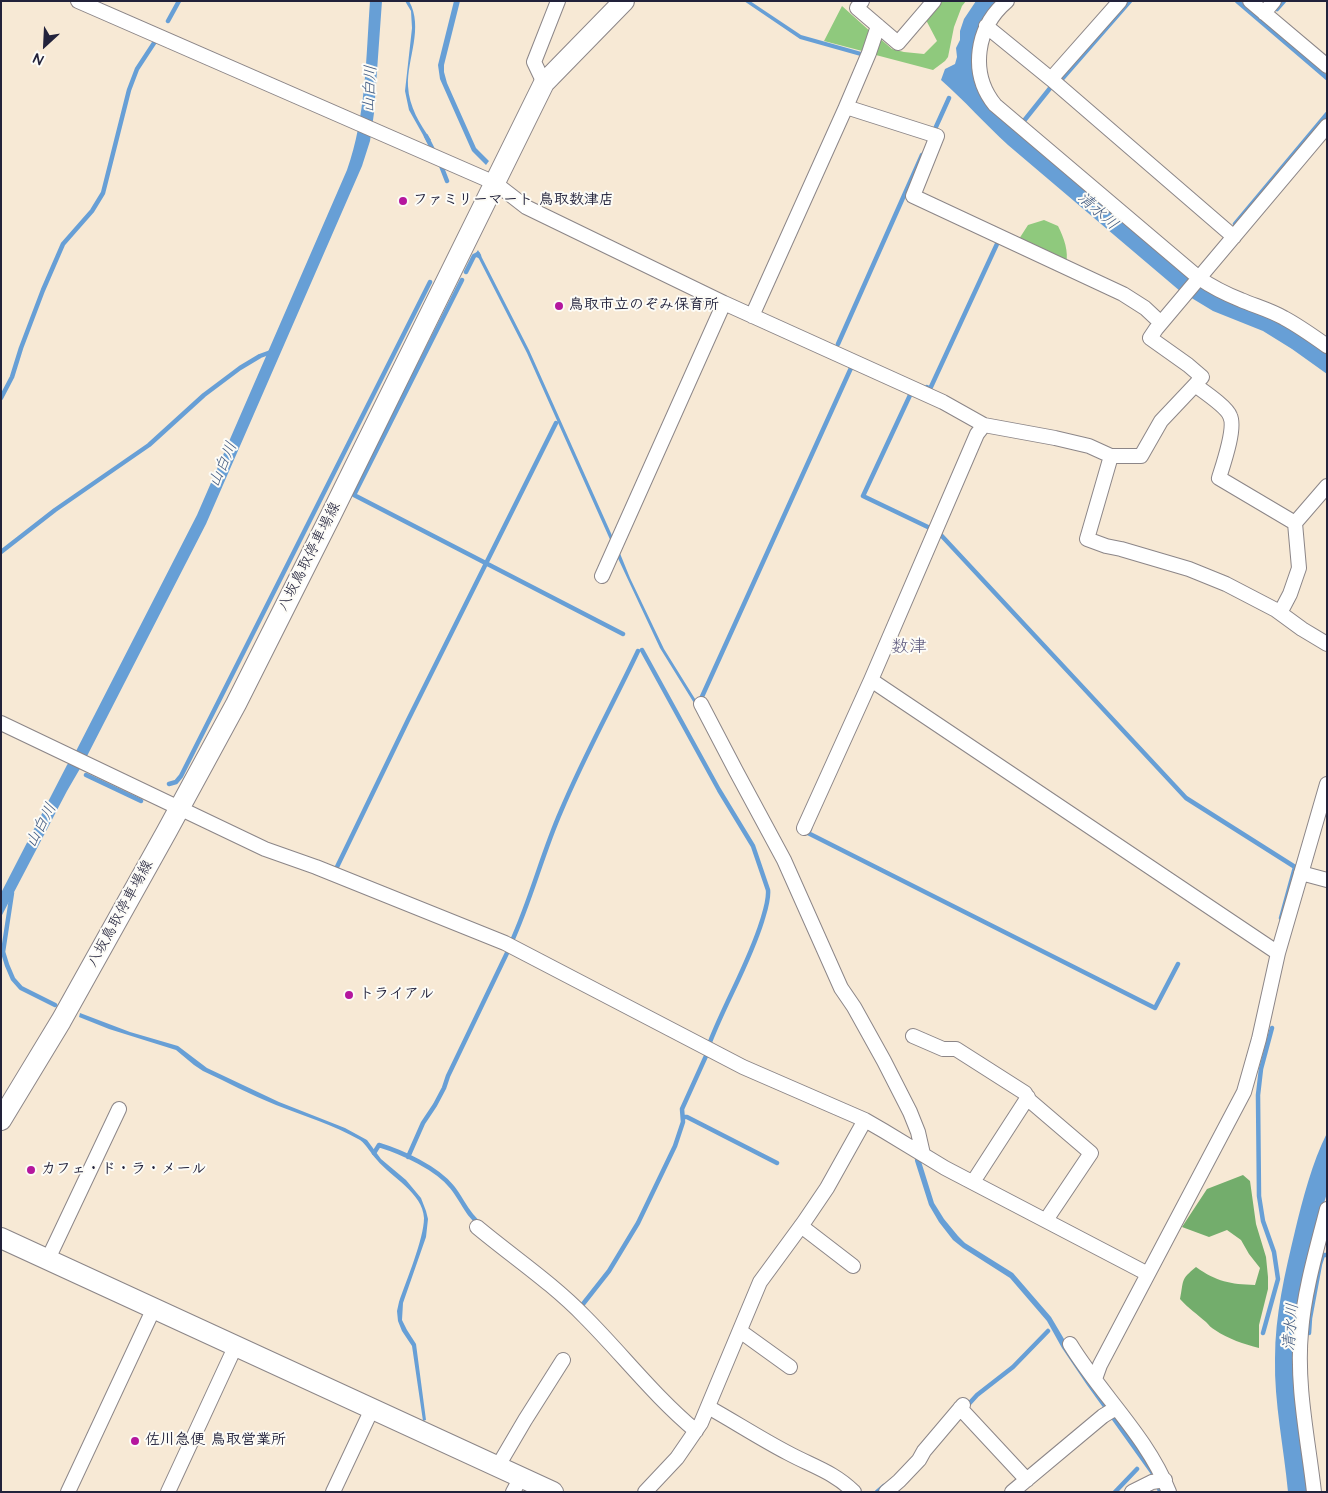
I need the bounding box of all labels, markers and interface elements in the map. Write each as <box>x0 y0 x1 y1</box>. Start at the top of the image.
north arrow <box>20 20 70 70</box>
text: N <box>30 48 47 70</box>
water label: 山白川 <box>360 65 382 113</box>
water label: 清水川 <box>1073 189 1121 235</box>
place label: ファミリーマート 鳥取数津店 <box>413 192 614 210</box>
marker: ファミリーマート 鳥取数津店 <box>397 195 409 207</box>
place label: 鳥取市立のぞみ保育所 <box>569 297 719 315</box>
marker: 鳥取市立のぞみ保育所 <box>553 300 565 312</box>
water label: 山白川 <box>205 439 243 491</box>
street label: 八坂鳥取停車場線 <box>275 499 345 615</box>
district label: 数津 <box>891 637 927 659</box>
water label: 山白川 <box>22 800 62 852</box>
street label: 八坂鳥取停車場線 <box>84 857 158 971</box>
place label: トライアル <box>359 986 434 1004</box>
marker: トライアル <box>343 989 355 1001</box>
place label: カフェ・ド・ラ・メール <box>41 1161 206 1179</box>
marker: カフェ・ド・ラ・メール <box>25 1164 37 1176</box>
water label: 清水川 <box>1280 1302 1304 1352</box>
place label: 佐川急便 鳥取営業所 <box>145 1432 286 1450</box>
marker: 佐川急便 鳥取営業所 <box>129 1435 141 1447</box>

